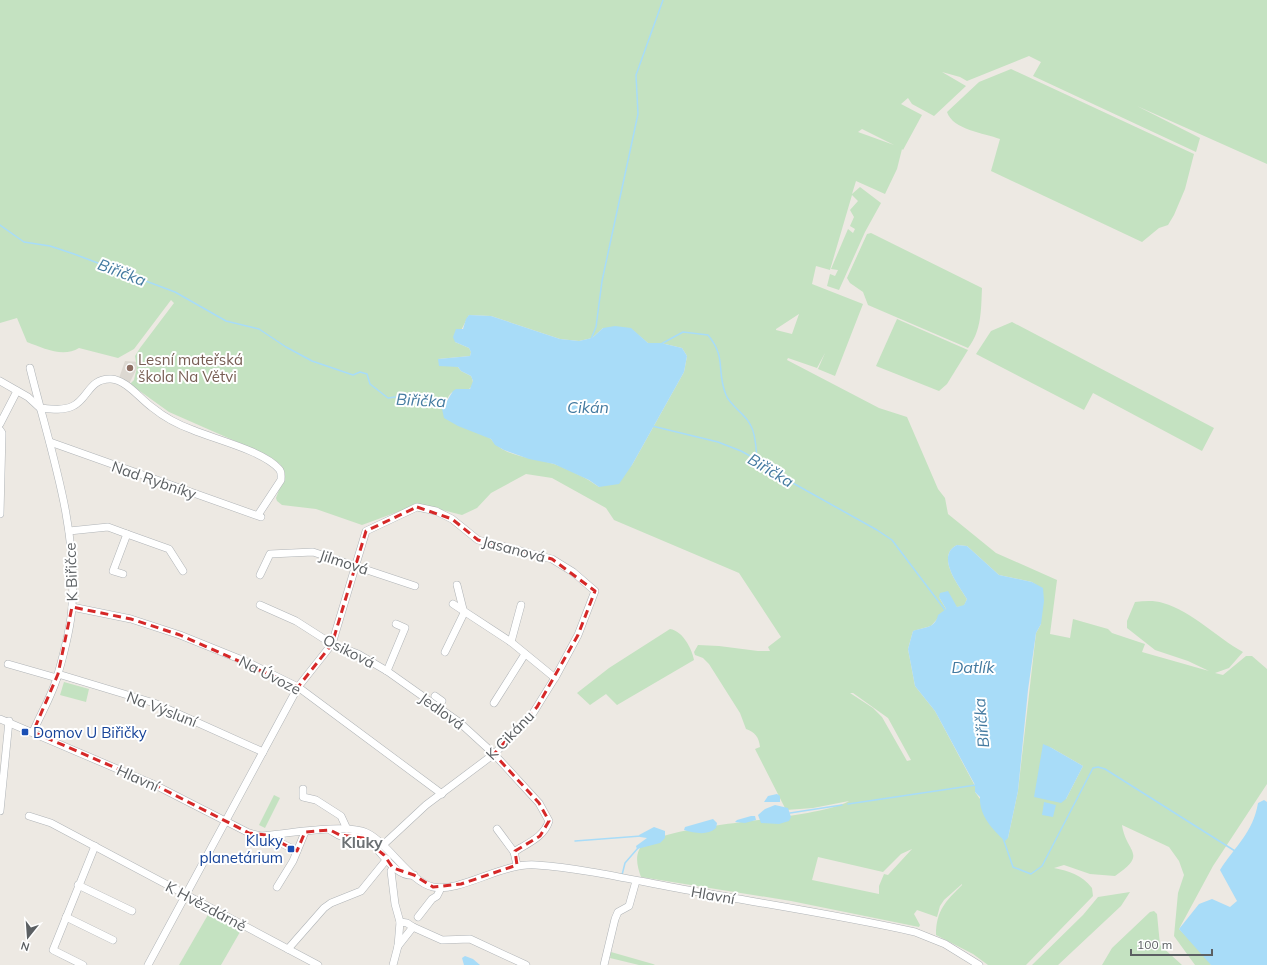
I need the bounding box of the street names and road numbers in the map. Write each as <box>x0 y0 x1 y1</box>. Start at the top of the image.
street label: Nad Rybníky <box>109 457 199 503</box>
street label: Jasanová <box>480 531 548 567</box>
street label: K Biřičce <box>60 542 82 602</box>
street label: Jilmová <box>317 545 371 579</box>
street label: Osiková <box>320 630 378 672</box>
street label: Na Úvoze <box>236 651 304 699</box>
street label: Na Výsluní <box>124 687 201 732</box>
street label: Jedlová <box>416 688 468 734</box>
street label: K Cikánu <box>482 706 538 764</box>
street label: Hlavní <box>114 760 163 796</box>
street label: K Hvězdárně <box>162 877 250 935</box>
street label: Hlavní <box>690 882 738 908</box>

